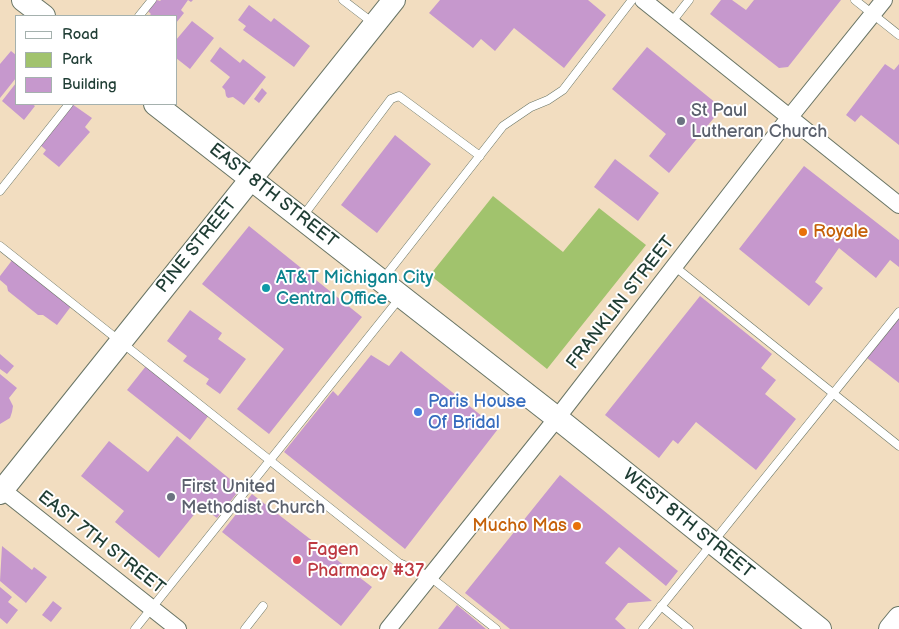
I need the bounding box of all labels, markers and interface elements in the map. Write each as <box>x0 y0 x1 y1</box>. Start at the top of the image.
legend <box>15 15 178 105</box>
text: Road <box>62 25 98 44</box>
text: Park <box>62 50 92 69</box>
text: Building <box>62 75 117 94</box>
place label: St Paul Lutheran Church <box>691 100 827 142</box>
marker: St Paul Lutheran Church <box>675 115 687 127</box>
street label: EAST 8TH STREET <box>204 139 342 253</box>
street label: PINE STREET <box>152 194 242 298</box>
place label: Royale <box>813 221 868 243</box>
marker: Royale <box>797 226 809 238</box>
street label: FRANKLIN STREET <box>562 232 680 374</box>
place label: AT&T Michigan City Central Office <box>276 267 433 310</box>
marker: AT&T Michigan City Central Office <box>260 282 272 294</box>
place label: Paris House Of Bridal <box>428 391 526 434</box>
marker: Paris House Of Bridal <box>412 406 424 418</box>
street label: WEST 8TH STREET <box>618 464 758 584</box>
place label: First United Methodist Church <box>181 476 325 518</box>
street label: EAST 7TH STREET <box>33 487 169 599</box>
marker: First United Methodist Church <box>165 491 177 503</box>
place label: Mucho Mas <box>472 515 567 537</box>
marker: Mucho Mas <box>571 520 583 532</box>
place label: Fagen Pharmacy #37 <box>307 539 424 582</box>
marker: Fagen Pharmacy #37 <box>291 554 303 566</box>

